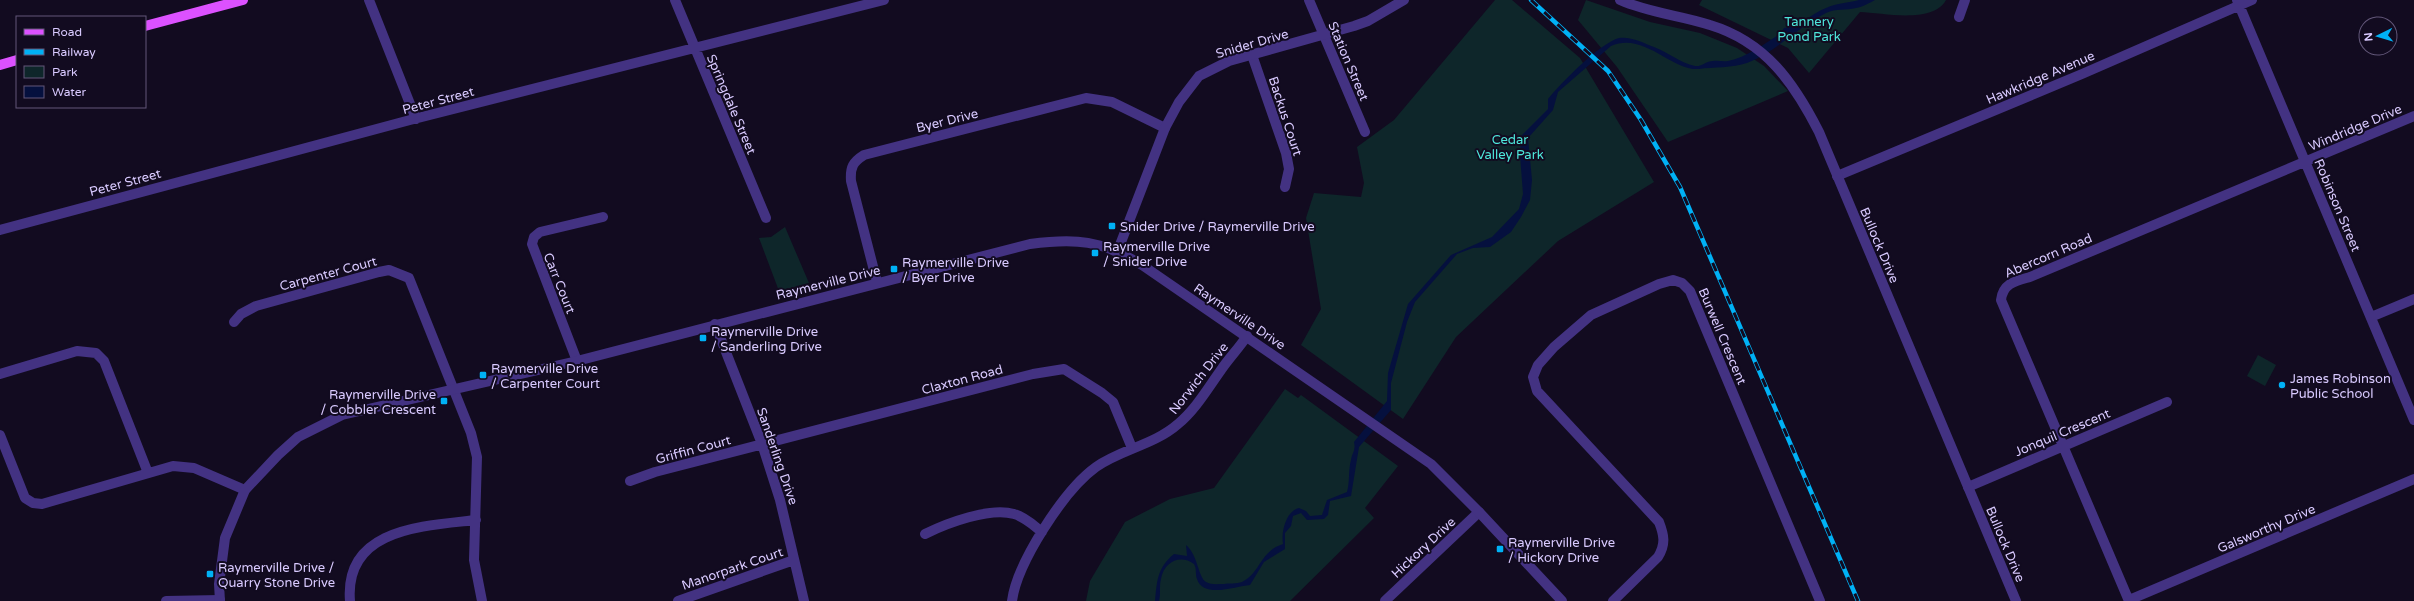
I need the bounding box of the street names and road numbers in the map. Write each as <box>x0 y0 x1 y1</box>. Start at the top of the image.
street label: Station Street <box>1324 19 1372 103</box>
street label: Snider Drive <box>1214 26 1291 62</box>
street label: Hawkridge Avenue <box>1984 48 2097 108</box>
street label: Springdale Street <box>703 52 759 157</box>
street label: Backus Court <box>1265 75 1305 158</box>
street label: Peter Street <box>401 84 476 118</box>
street label: Windridge Drive <box>2306 101 2404 155</box>
street label: Byer Drive <box>915 106 980 136</box>
street label: Robinson Street <box>2310 157 2364 254</box>
street label: Peter Street <box>88 166 163 200</box>
street label: Bullock Drive <box>1856 205 1902 286</box>
street label: Abercorn Road <box>2002 230 2095 282</box>
street label: Carr Court <box>540 251 579 316</box>
street label: Carpenter Court <box>278 253 379 295</box>
street label: Raymerville Drive <box>774 262 882 304</box>
street label: Raymerville Drive <box>1191 280 1288 353</box>
street label: Burwell Crescent <box>1694 286 1750 387</box>
street label: Norwich Drive <box>1166 339 1232 418</box>
street label: Claxton Road <box>920 361 1005 398</box>
street label: Sanderling Drive <box>753 406 801 507</box>
street label: Jonquil Crescent <box>2012 406 2113 460</box>
street label: Griffin Court <box>654 432 733 468</box>
street label: Galsworthy Drive <box>2215 501 2318 557</box>
street label: Bullock Drive <box>1982 504 2028 585</box>
street label: Hickory Drive <box>1388 514 1459 582</box>
street label: Manorpark Court <box>680 544 785 594</box>

